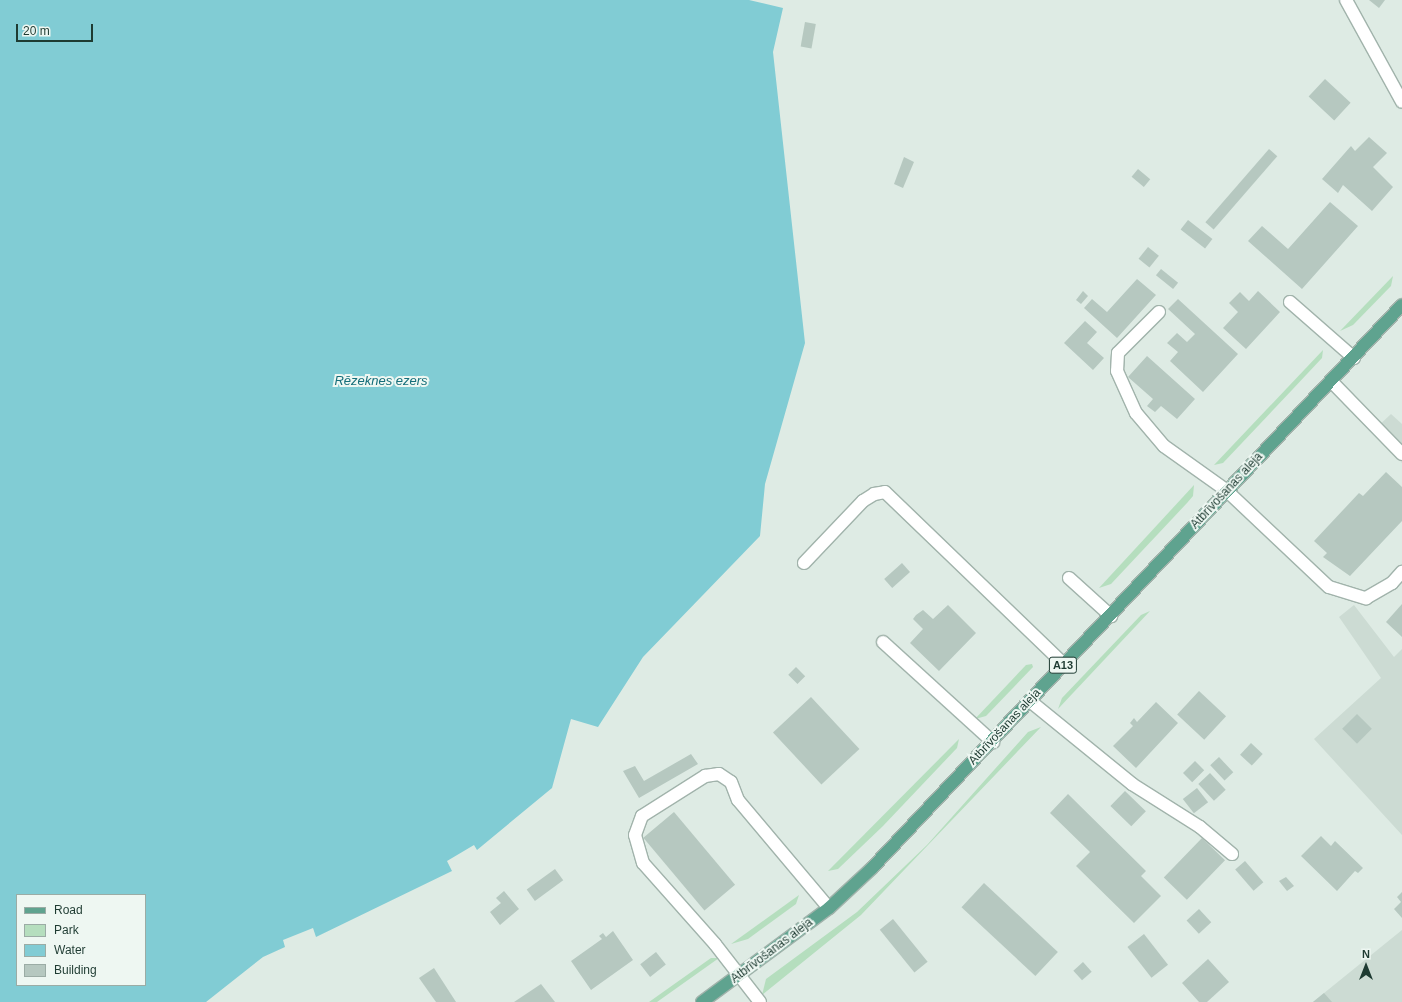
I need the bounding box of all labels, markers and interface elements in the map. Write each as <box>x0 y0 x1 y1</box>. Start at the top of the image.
scale bar <box>18 16 95 42</box>
text: 20 m <box>23 24 50 38</box>
water label: Rēzeknes ezers <box>334 373 428 389</box>
street label: Atbrīvošanas aleja <box>1188 450 1266 532</box>
road number: A13 <box>1048 656 1078 674</box>
street label: Atbrīvošanas aleja <box>966 686 1044 768</box>
legend <box>16 894 146 986</box>
text: Road <box>54 903 83 917</box>
street label: Atbrīvošanas aleja <box>728 916 816 986</box>
text: Park <box>54 923 79 937</box>
text: Water <box>54 943 86 957</box>
north arrow <box>1346 946 1386 986</box>
text: N <box>1362 948 1370 960</box>
text: Building <box>54 963 97 977</box>

